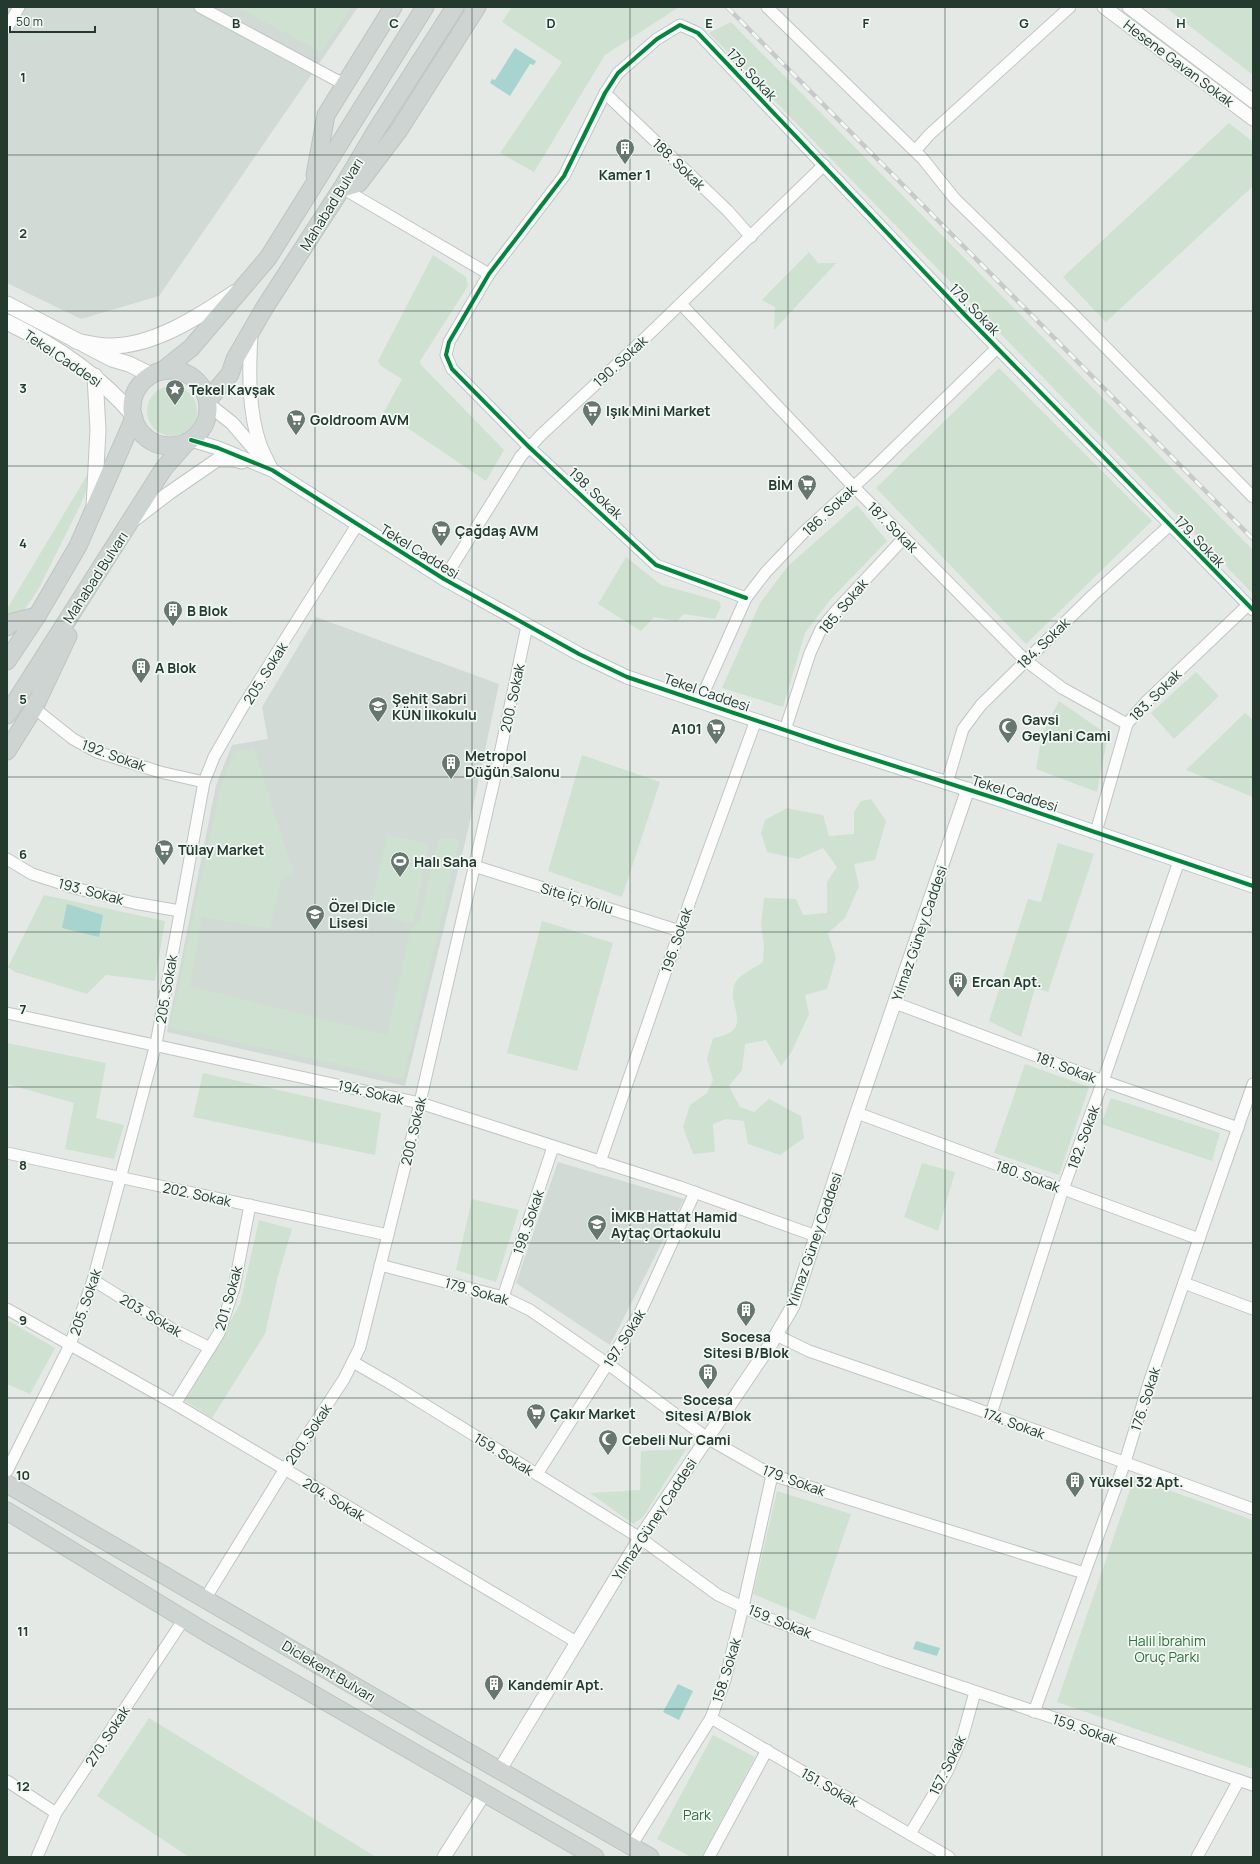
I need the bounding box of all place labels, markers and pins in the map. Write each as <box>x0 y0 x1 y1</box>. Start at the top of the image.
building icon: Kamer 1 <box>614 137 636 165</box>
place label: Kamer 1 <box>599 165 651 184</box>
place icon: Tekel Kavşak <box>164 378 186 406</box>
place label: Tekel Kavşak <box>189 380 275 399</box>
supermarket icon: Işık Mini Market <box>581 399 603 427</box>
place label: Işık Mini Market <box>606 401 711 420</box>
supermarket icon: Goldroom AVM <box>285 408 307 436</box>
place label: Goldroom AVM <box>310 410 409 429</box>
supermarket icon: BİM <box>796 473 818 501</box>
place label: BİM <box>768 475 793 494</box>
supermarket icon: Çağdaş AVM <box>430 519 452 547</box>
place label: Çağdaş AVM <box>455 521 538 540</box>
building icon: B Blok <box>162 599 184 627</box>
place label: B Blok <box>187 601 228 620</box>
building icon: A Blok <box>130 656 152 684</box>
place label: A Blok <box>155 658 197 677</box>
place label: Şehit Sabri KÜN İlkokulu <box>392 689 477 724</box>
school or university icon: Şehit Sabri KÜN İlkokulu <box>367 695 389 723</box>
place label: Gavsi Geylani Cami <box>1022 710 1111 745</box>
mosque icon: Gavsi Geylani Cami <box>997 716 1019 744</box>
supermarket icon: A101 <box>705 717 727 745</box>
place label: A101 <box>671 719 702 738</box>
place label: Metropol Düğün Salonu <box>465 746 560 781</box>
building icon: Metropol Düğün Salonu <box>440 752 462 780</box>
supermarket icon: Tülay Market <box>153 838 175 866</box>
place label: Tülay Market <box>178 840 264 859</box>
sports icon: Halı Saha <box>389 850 411 878</box>
place label: Halı Saha <box>414 852 477 871</box>
place label: Özel Dicle Lisesi <box>329 897 396 932</box>
school or university icon: Özel Dicle Lisesi <box>304 903 326 931</box>
building icon: Ercan Apt. <box>947 970 969 998</box>
place label: Ercan Apt. <box>972 972 1042 991</box>
place label: İMKB Hattat Hamid Aytaç Ortaokulu <box>611 1207 737 1242</box>
school or university icon: İMKB Hattat Hamid Aytaç Ortaokulu <box>586 1213 608 1241</box>
building icon: Socesa Sitesi B/Blok <box>735 1299 757 1327</box>
place label: Socesa Sitesi B/Blok <box>703 1327 789 1362</box>
building icon: Socesa Sitesi A/Blok <box>697 1362 719 1390</box>
place label: Socesa Sitesi A/Blok <box>665 1390 751 1425</box>
supermarket icon: Çakır Market <box>525 1402 547 1430</box>
place label: Çakır Market <box>550 1404 636 1423</box>
mosque icon: Cebeli Nur Cami <box>597 1428 619 1456</box>
place label: Cebeli Nur Cami <box>622 1430 731 1449</box>
building icon: Yüksel 32 Apt. <box>1064 1470 1086 1498</box>
place label: Yüksel 32 Apt. <box>1089 1472 1184 1491</box>
building icon: Kandemir Apt. <box>483 1673 505 1701</box>
place label: Kandemir Apt. <box>508 1675 604 1694</box>

